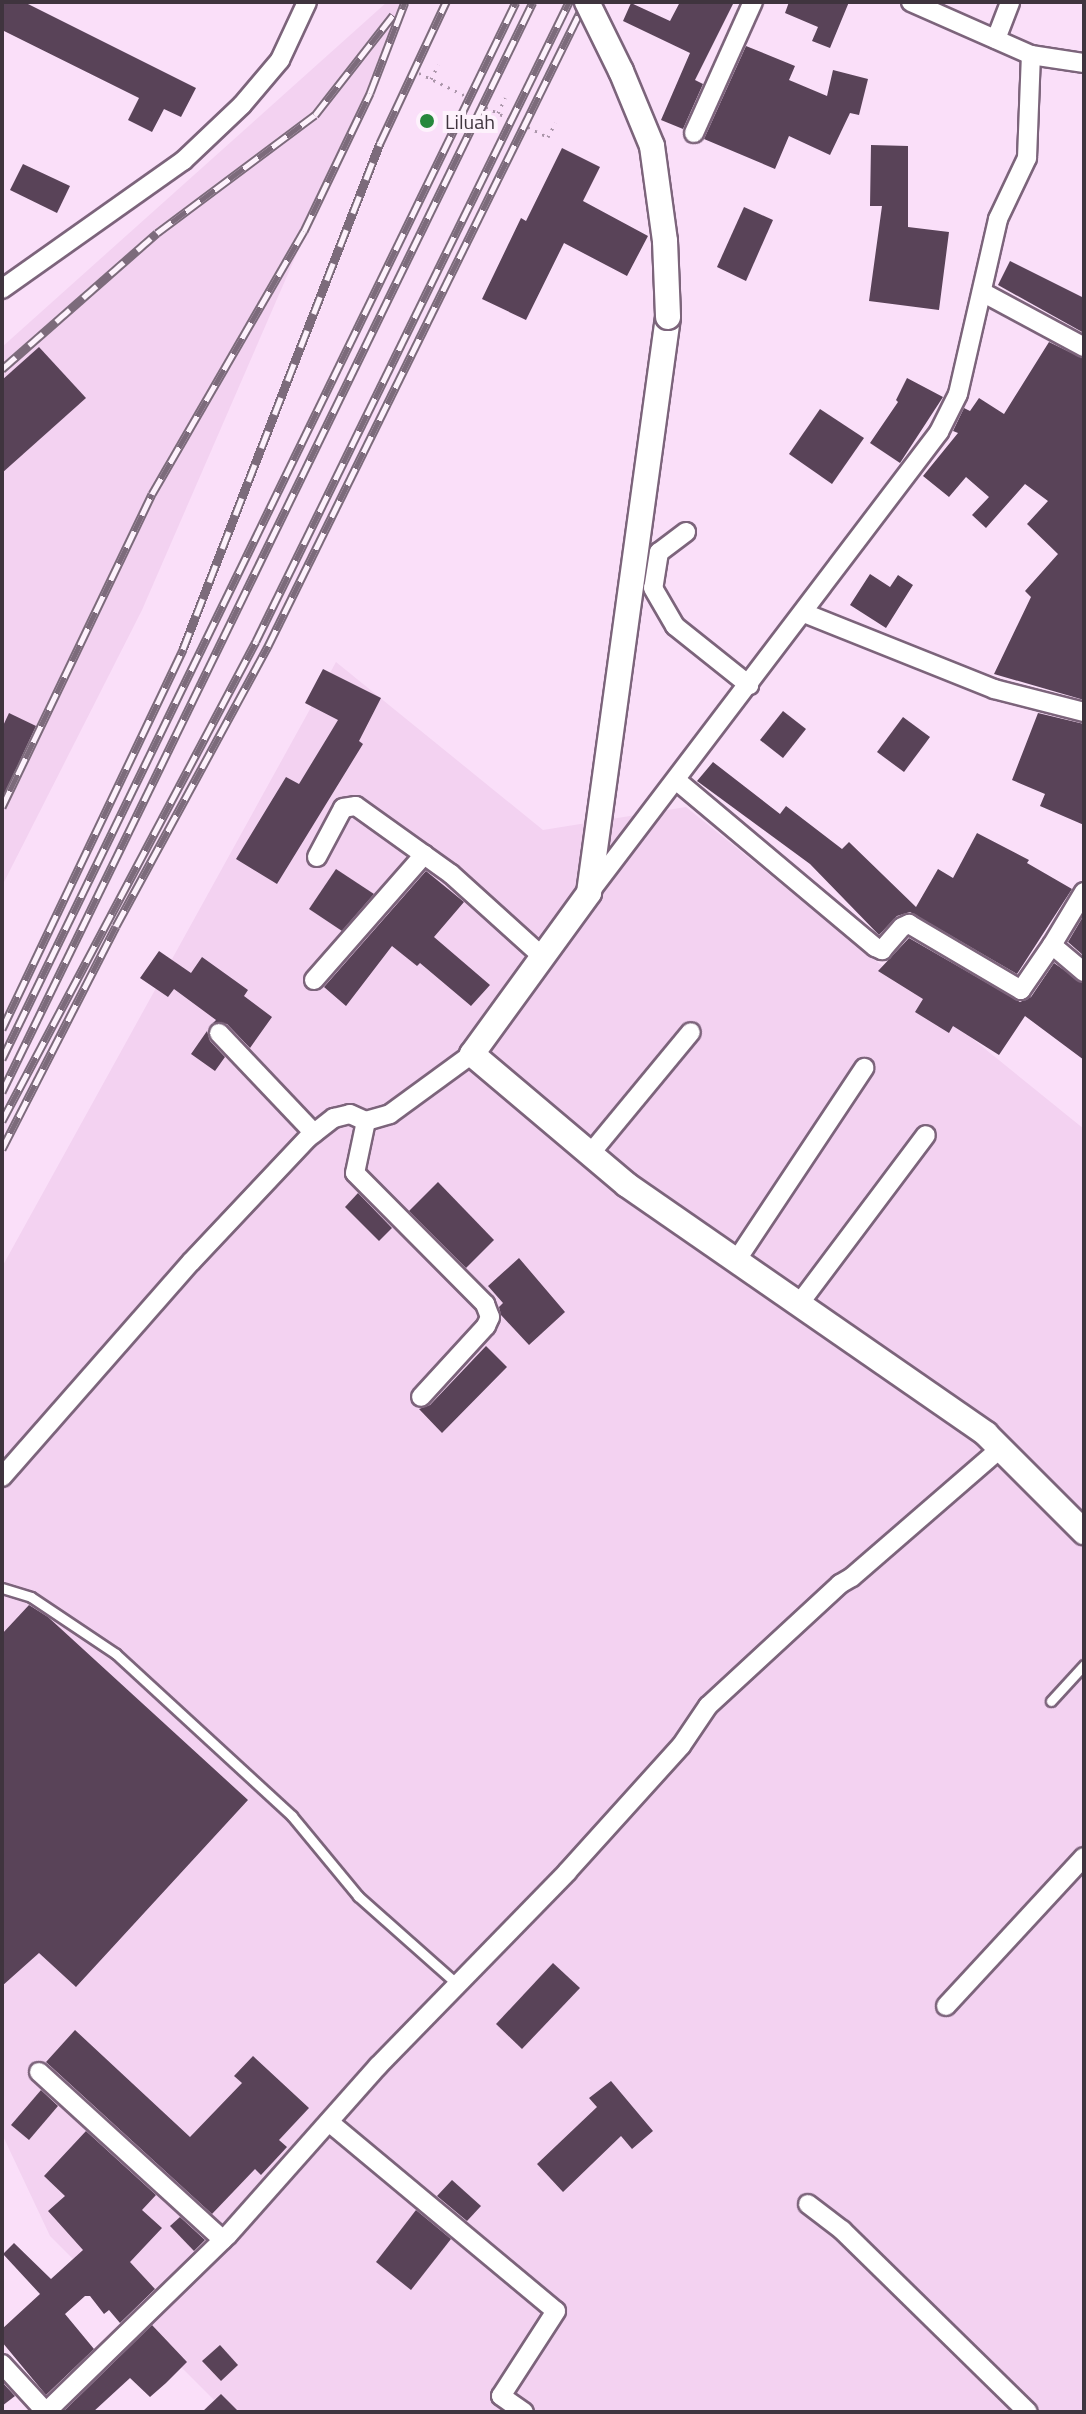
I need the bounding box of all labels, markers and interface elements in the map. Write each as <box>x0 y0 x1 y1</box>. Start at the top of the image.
place label: Liluah <box>445 109 495 133</box>
marker: Liluah <box>416 110 438 132</box>

